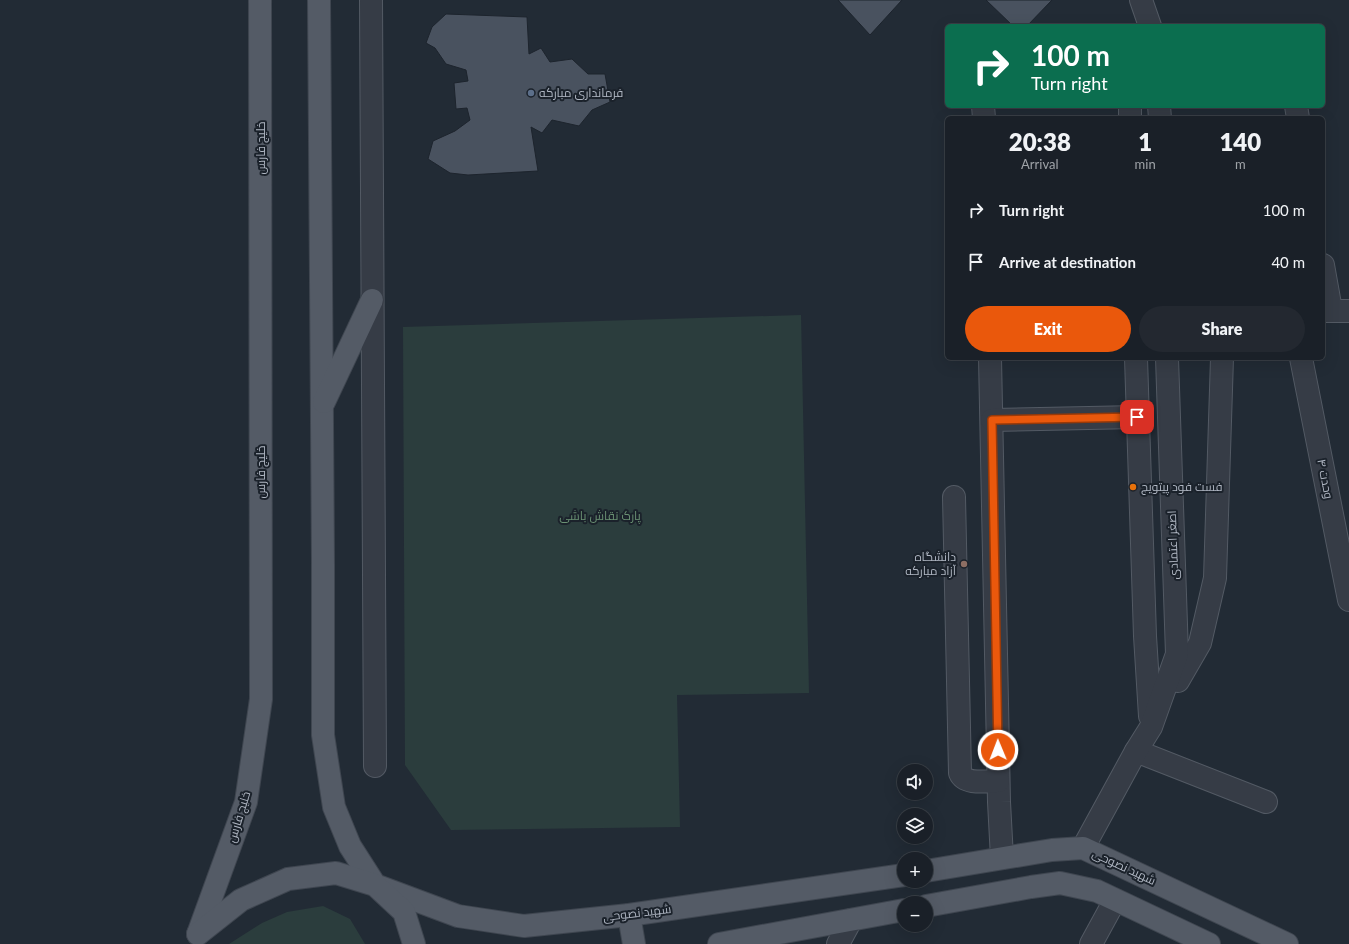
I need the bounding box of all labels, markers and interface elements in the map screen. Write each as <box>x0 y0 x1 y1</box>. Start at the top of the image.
text: 100 m <box>1031 38 1110 72</box>
icon: right <box>965 40 1017 92</box>
text: Turn right <box>1031 72 1108 94</box>
place label: فرمانداری مبارکه <box>539 85 623 100</box>
marker: فرمانداری مبارکه <box>526 88 536 98</box>
street label: خلیج فارس <box>253 122 269 175</box>
text: 20:38 <box>1009 127 1071 156</box>
text: 1 <box>1138 127 1152 156</box>
text: 140 <box>1219 127 1261 156</box>
text: Arrival <box>1021 156 1059 172</box>
text: min <box>1135 156 1156 172</box>
text: m <box>1235 156 1246 172</box>
icon: right <box>965 199 987 221</box>
text: Turn right <box>999 201 1064 219</box>
text: 100 m <box>1263 201 1305 219</box>
icon: arrive <box>965 251 987 273</box>
text: Arrive at destination <box>999 253 1136 271</box>
text: 40 m <box>1271 253 1305 271</box>
button: Exit <box>965 306 1131 352</box>
button: Share <box>1139 306 1305 352</box>
pin <box>1120 400 1154 434</box>
icon: arrive <box>1126 406 1148 428</box>
street label: خلیج فارس <box>253 446 269 499</box>
street label: وحدت ۴ <box>1314 458 1337 500</box>
place label: فست فود پیتویچ <box>1141 479 1223 496</box>
marker: فست فود پیتویچ <box>1128 482 1138 492</box>
park label: پارک نقاش باشی <box>559 508 642 525</box>
street label: اصغر اعتمادی <box>1164 510 1181 580</box>
place label: دانشگاه آزاد مبارکه <box>905 549 957 578</box>
marker: دانشگاه آزاد مبارکه <box>959 559 969 569</box>
position arrow <box>977 729 1019 771</box>
map controls <box>897 764 933 932</box>
button: sound <box>897 764 933 800</box>
street label: خلیج فارس <box>224 789 254 845</box>
button: layers <box>897 808 933 844</box>
street label: شهید نصوحی <box>1090 845 1158 888</box>
button: + <box>897 852 933 888</box>
button: − <box>897 896 933 932</box>
street label: شهید نصوحی <box>602 901 672 924</box>

